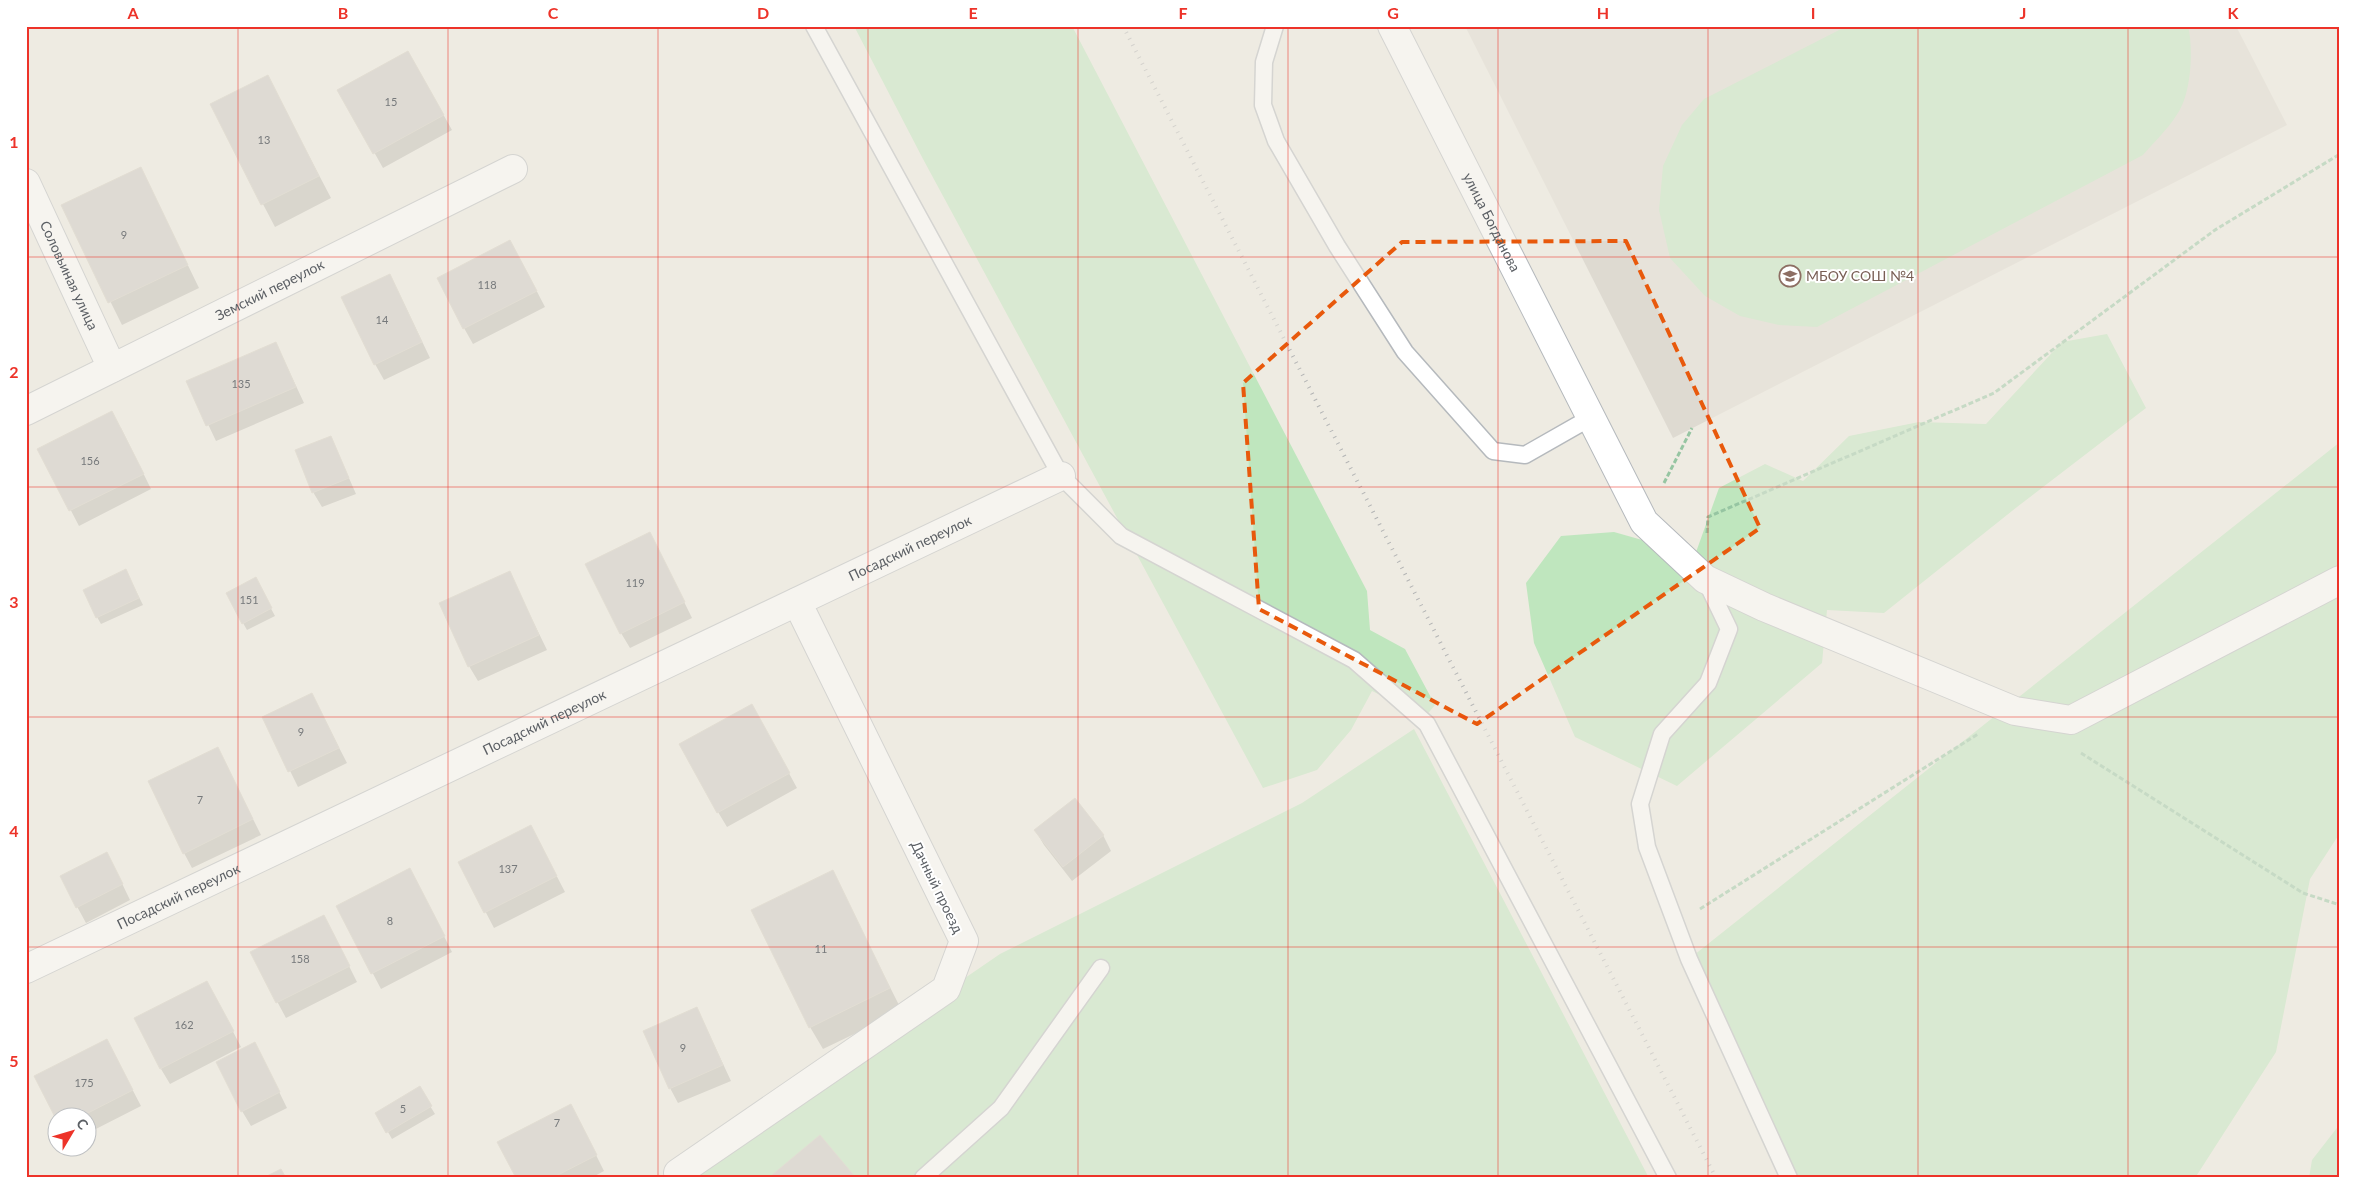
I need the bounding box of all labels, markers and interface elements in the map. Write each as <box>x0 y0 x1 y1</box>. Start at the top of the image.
text: A <box>126 3 139 22</box>
text: B <box>338 3 348 22</box>
text: C <box>548 3 559 22</box>
text: D <box>757 3 769 22</box>
text: E <box>968 3 978 22</box>
text: F <box>1178 3 1188 22</box>
text: G <box>1387 3 1399 22</box>
text: H <box>1597 3 1609 22</box>
text: I <box>1811 3 1815 22</box>
text: J <box>2020 3 2026 22</box>
text: K <box>2228 3 2240 22</box>
house number: 15 <box>385 95 397 108</box>
text: 1 <box>9 132 19 151</box>
house number: 13 <box>258 133 270 146</box>
street label: улица Богданова <box>1460 170 1524 274</box>
street label: Соловьиная улица <box>37 218 102 333</box>
house number: 9 <box>121 228 127 241</box>
street label: Земский переулок <box>212 255 327 324</box>
school or university icon: МБОУ СОШ №4 <box>1778 264 1802 288</box>
place label: МБОУ СОШ №4 <box>1806 267 1914 284</box>
house number: 118 <box>477 278 497 291</box>
house number: 14 <box>376 313 389 326</box>
text: 2 <box>9 362 19 381</box>
house number: 135 <box>231 377 251 390</box>
house number: 156 <box>80 454 100 467</box>
street label: Посадский переулок <box>845 511 975 584</box>
house number: 119 <box>625 576 645 589</box>
text: 3 <box>9 592 19 611</box>
house number: 151 <box>239 593 259 606</box>
street label: Посадский переулок <box>480 685 609 758</box>
house number: 9 <box>298 725 304 738</box>
house number: 7 <box>197 793 203 806</box>
text: 4 <box>9 821 19 840</box>
street label: Дачный проезд <box>908 838 967 936</box>
street label: Посадский переулок <box>114 859 243 932</box>
house number: 137 <box>498 862 518 875</box>
house number: 8 <box>387 914 393 927</box>
house number: 11 <box>815 942 827 955</box>
house number: 158 <box>290 952 310 965</box>
house number: 162 <box>174 1018 194 1031</box>
house number: 9 <box>680 1041 686 1054</box>
text: 5 <box>9 1051 19 1070</box>
house number: 175 <box>74 1076 94 1089</box>
house number: 5 <box>400 1102 406 1115</box>
north arrow <box>48 1106 98 1156</box>
text: С <box>73 1115 93 1133</box>
house number: 7 <box>554 1116 560 1129</box>

